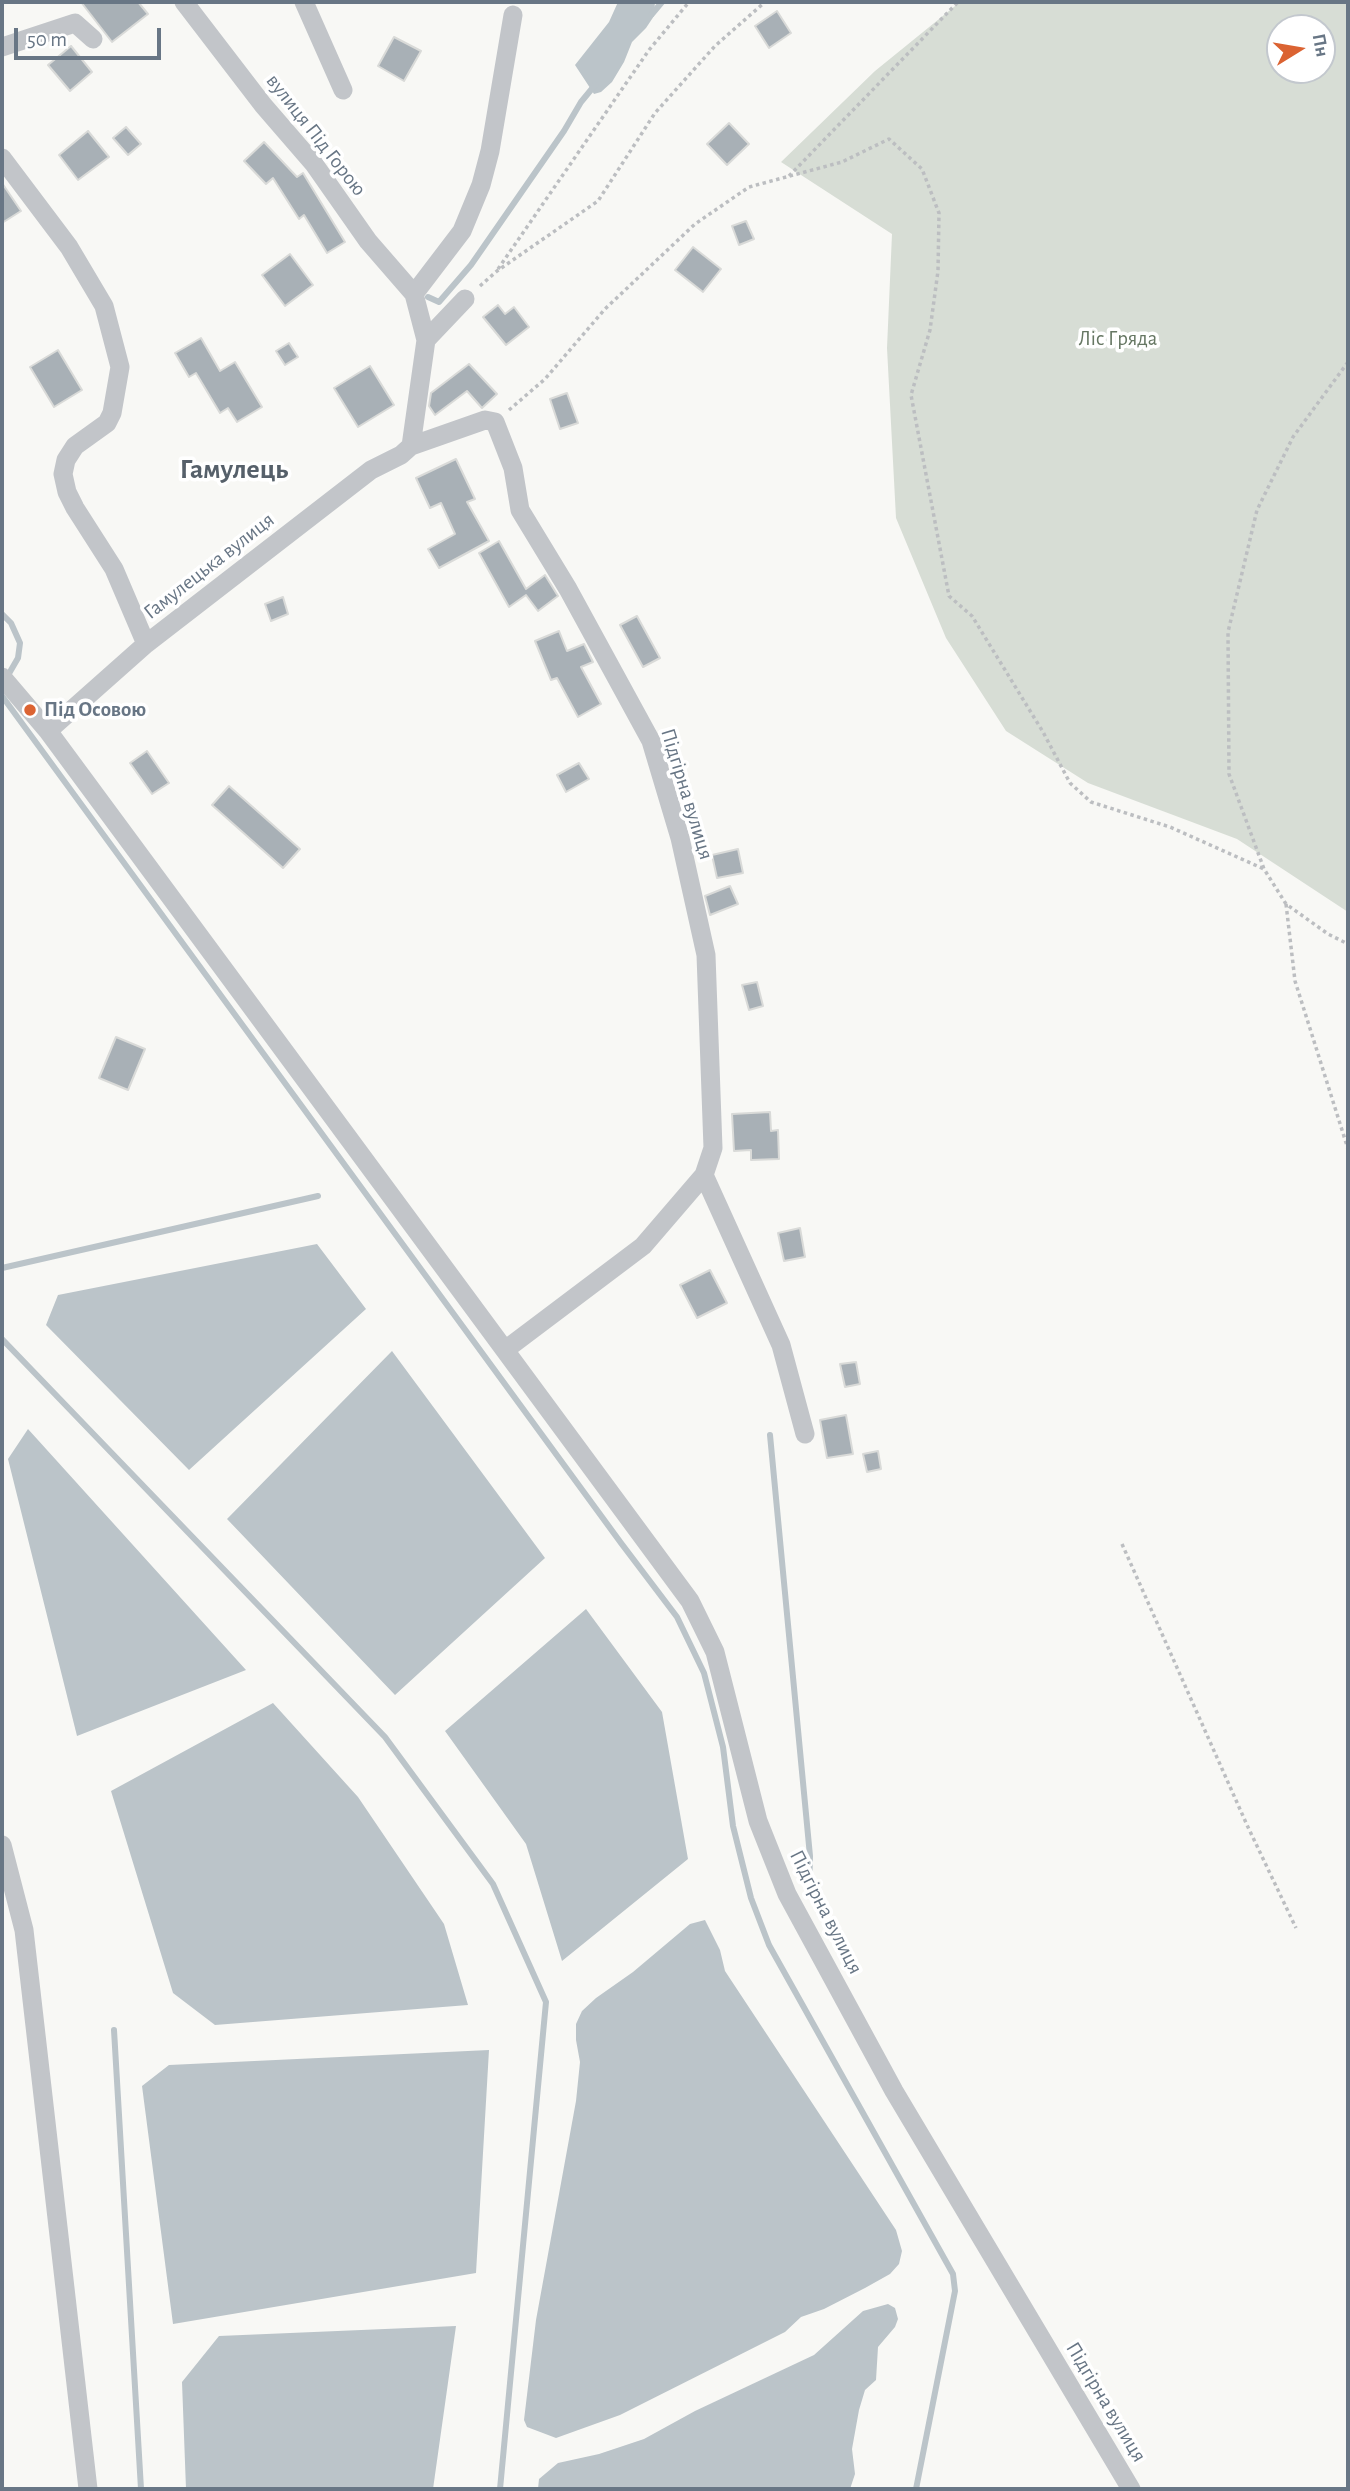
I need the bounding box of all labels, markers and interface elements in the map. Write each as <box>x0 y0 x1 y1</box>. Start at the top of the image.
scale bar <box>18 14 164 58</box>
north arrow <box>1266 14 1336 84</box>
text: 50 m <box>27 29 67 50</box>
text: Пн <box>1309 32 1332 58</box>
street label: вулиця Під Горою <box>261 69 371 201</box>
park label: Ліс Гряда <box>1079 326 1157 352</box>
district label: Гамулець <box>180 453 288 487</box>
street label: Гамулецька вулиця <box>139 507 279 625</box>
place label: Під Осовою <box>44 697 146 723</box>
marker: Під Осовою <box>22 702 38 718</box>
street label: Підгірна вулиця <box>655 725 719 863</box>
street label: Підгірна вулиця <box>784 1846 868 1978</box>
street label: Підгірна вулиця <box>1060 2337 1152 2467</box>

